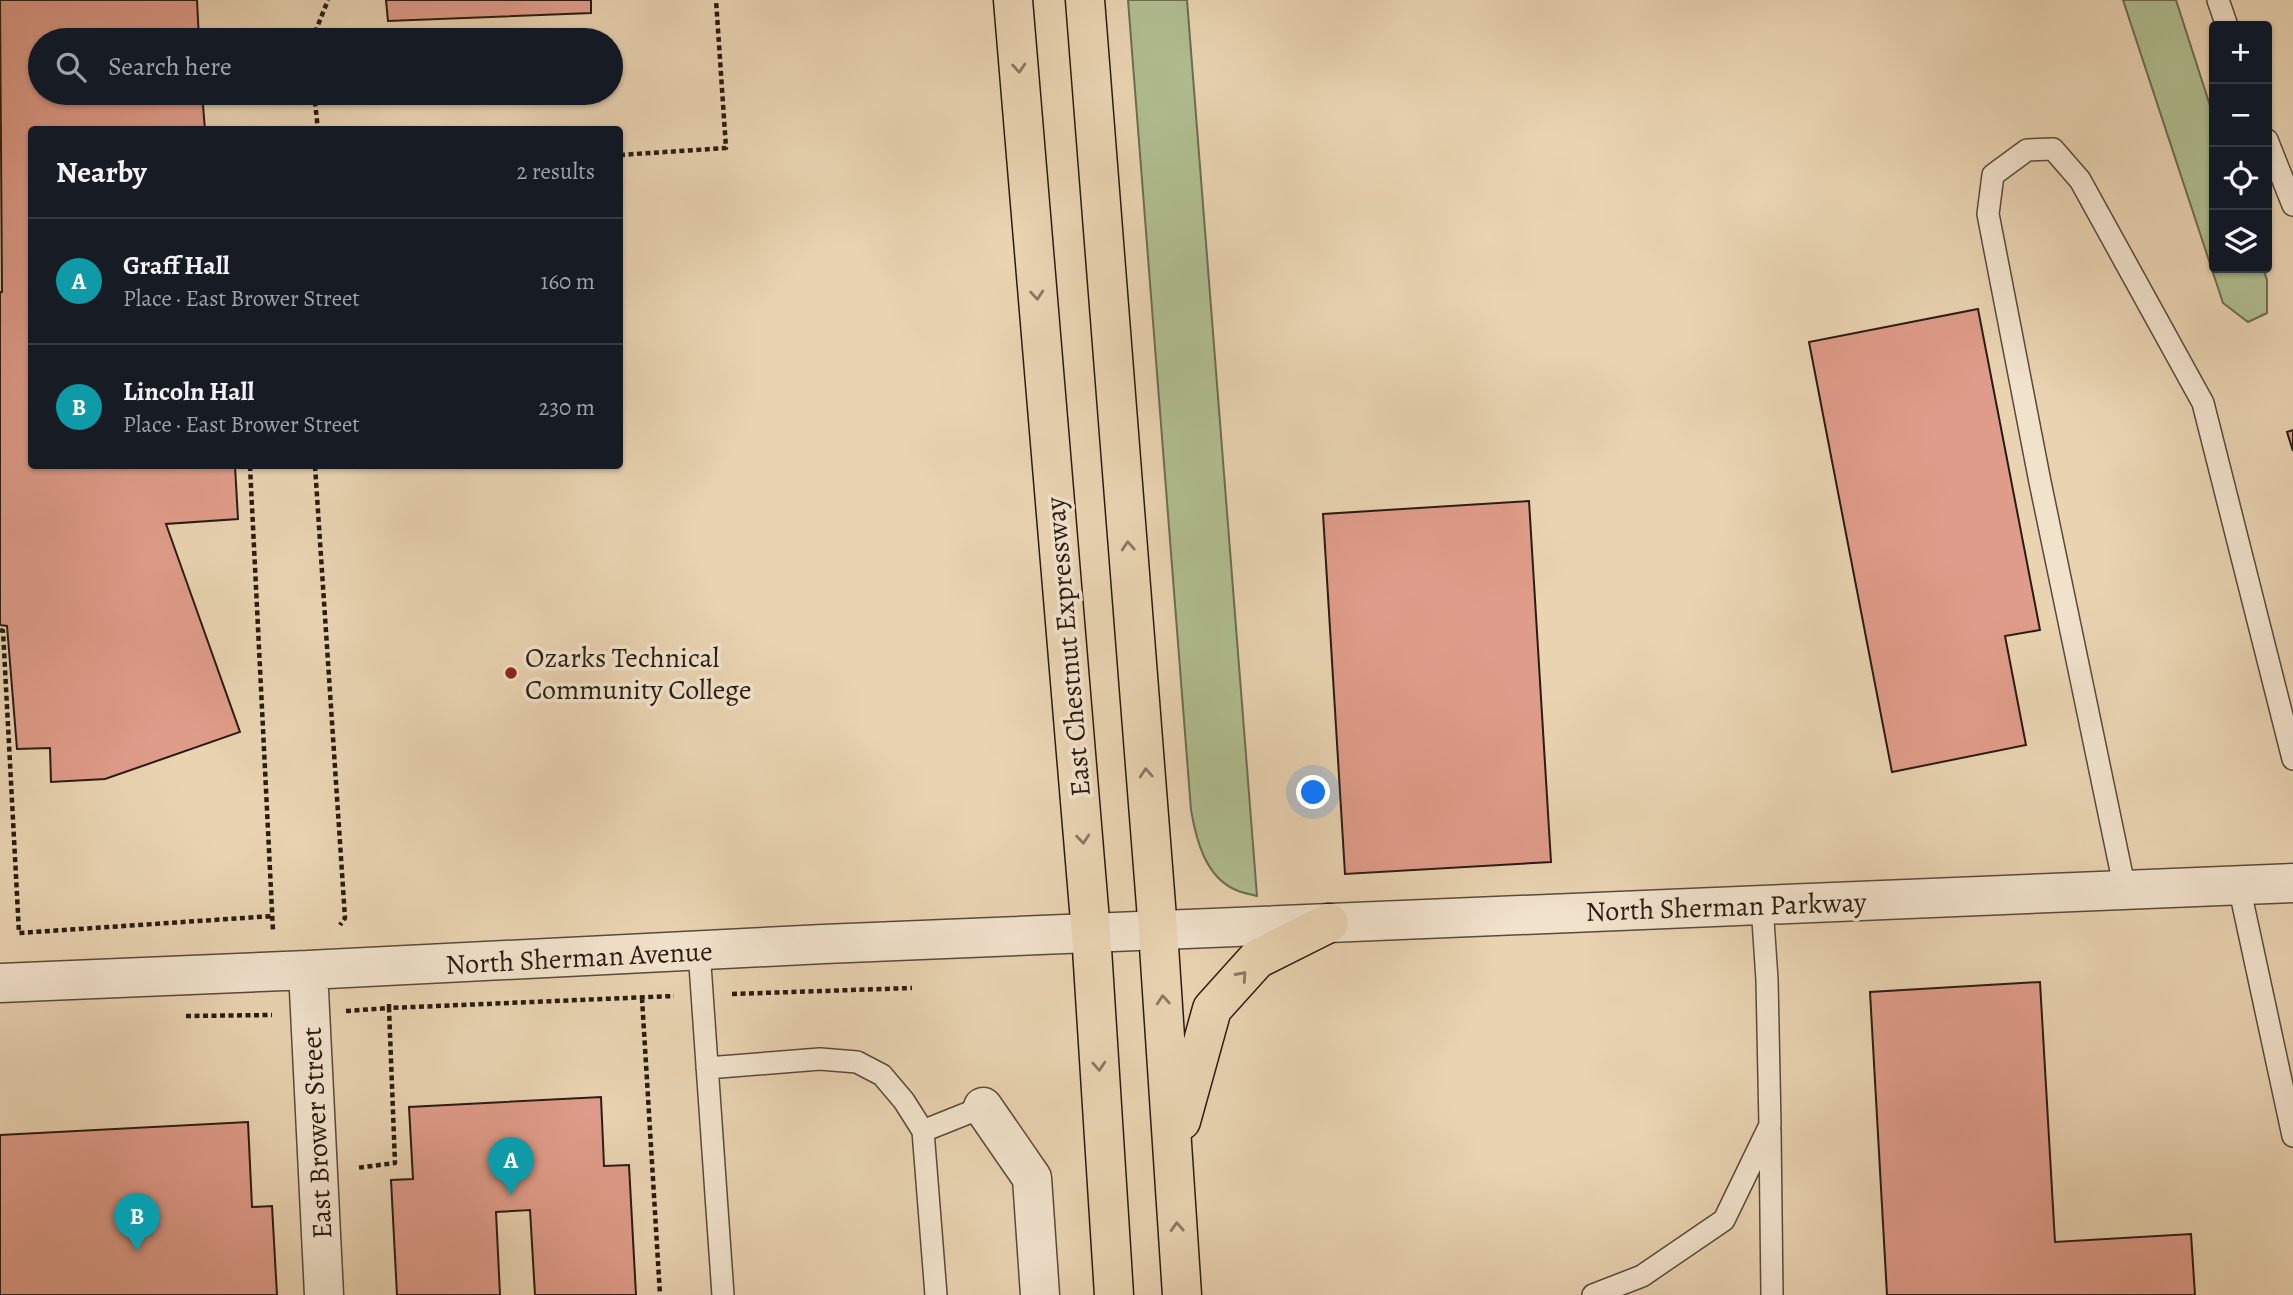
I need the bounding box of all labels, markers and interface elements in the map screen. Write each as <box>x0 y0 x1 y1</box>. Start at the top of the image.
map controls <box>2209 21 2272 273</box>
button: + <box>2209 21 2272 84</box>
search box <box>28 28 623 105</box>
icon: search <box>52 48 90 86</box>
text: Search here <box>108 49 232 84</box>
one-way arrow <box>1011 62 1026 74</box>
button: − <box>2209 84 2272 147</box>
button: locate <box>2209 147 2272 210</box>
text: Nearby <box>56 152 147 192</box>
text: 2 results <box>517 156 595 187</box>
button: layers <box>2209 210 2272 273</box>
text: Graff Hall <box>123 248 230 283</box>
text: A <box>72 266 86 297</box>
text: 160 m <box>541 266 595 297</box>
text: Place · East Brower Street <box>123 283 360 314</box>
one-way arrow <box>1029 290 1044 301</box>
text: Lincoln Hall <box>123 374 254 409</box>
text: B <box>72 392 86 423</box>
text: 230 m <box>539 392 595 423</box>
text: Place · East Brower Street <box>123 409 360 440</box>
street label: East Chestnut Expressway <box>1036 495 1100 798</box>
one-way arrow <box>1121 540 1136 551</box>
place label: Ozarks Technical Community College <box>525 639 752 709</box>
marker: Ozarks Technical Community College <box>503 665 519 681</box>
one-way arrow <box>1139 767 1154 778</box>
your location <box>1296 775 1330 809</box>
one-way arrow <box>1075 834 1090 845</box>
street label: North Sherman Parkway <box>1585 883 1868 931</box>
street label: North Sherman Avenue <box>445 932 714 984</box>
one-way arrow <box>1233 971 1246 984</box>
one-way arrow <box>1156 994 1171 1005</box>
street label: East Brower Street <box>292 1026 342 1240</box>
one-way arrow <box>1091 1061 1106 1072</box>
pin: A <box>488 1137 534 1195</box>
pin: B <box>114 1193 160 1251</box>
one-way arrow <box>1170 1221 1185 1232</box>

